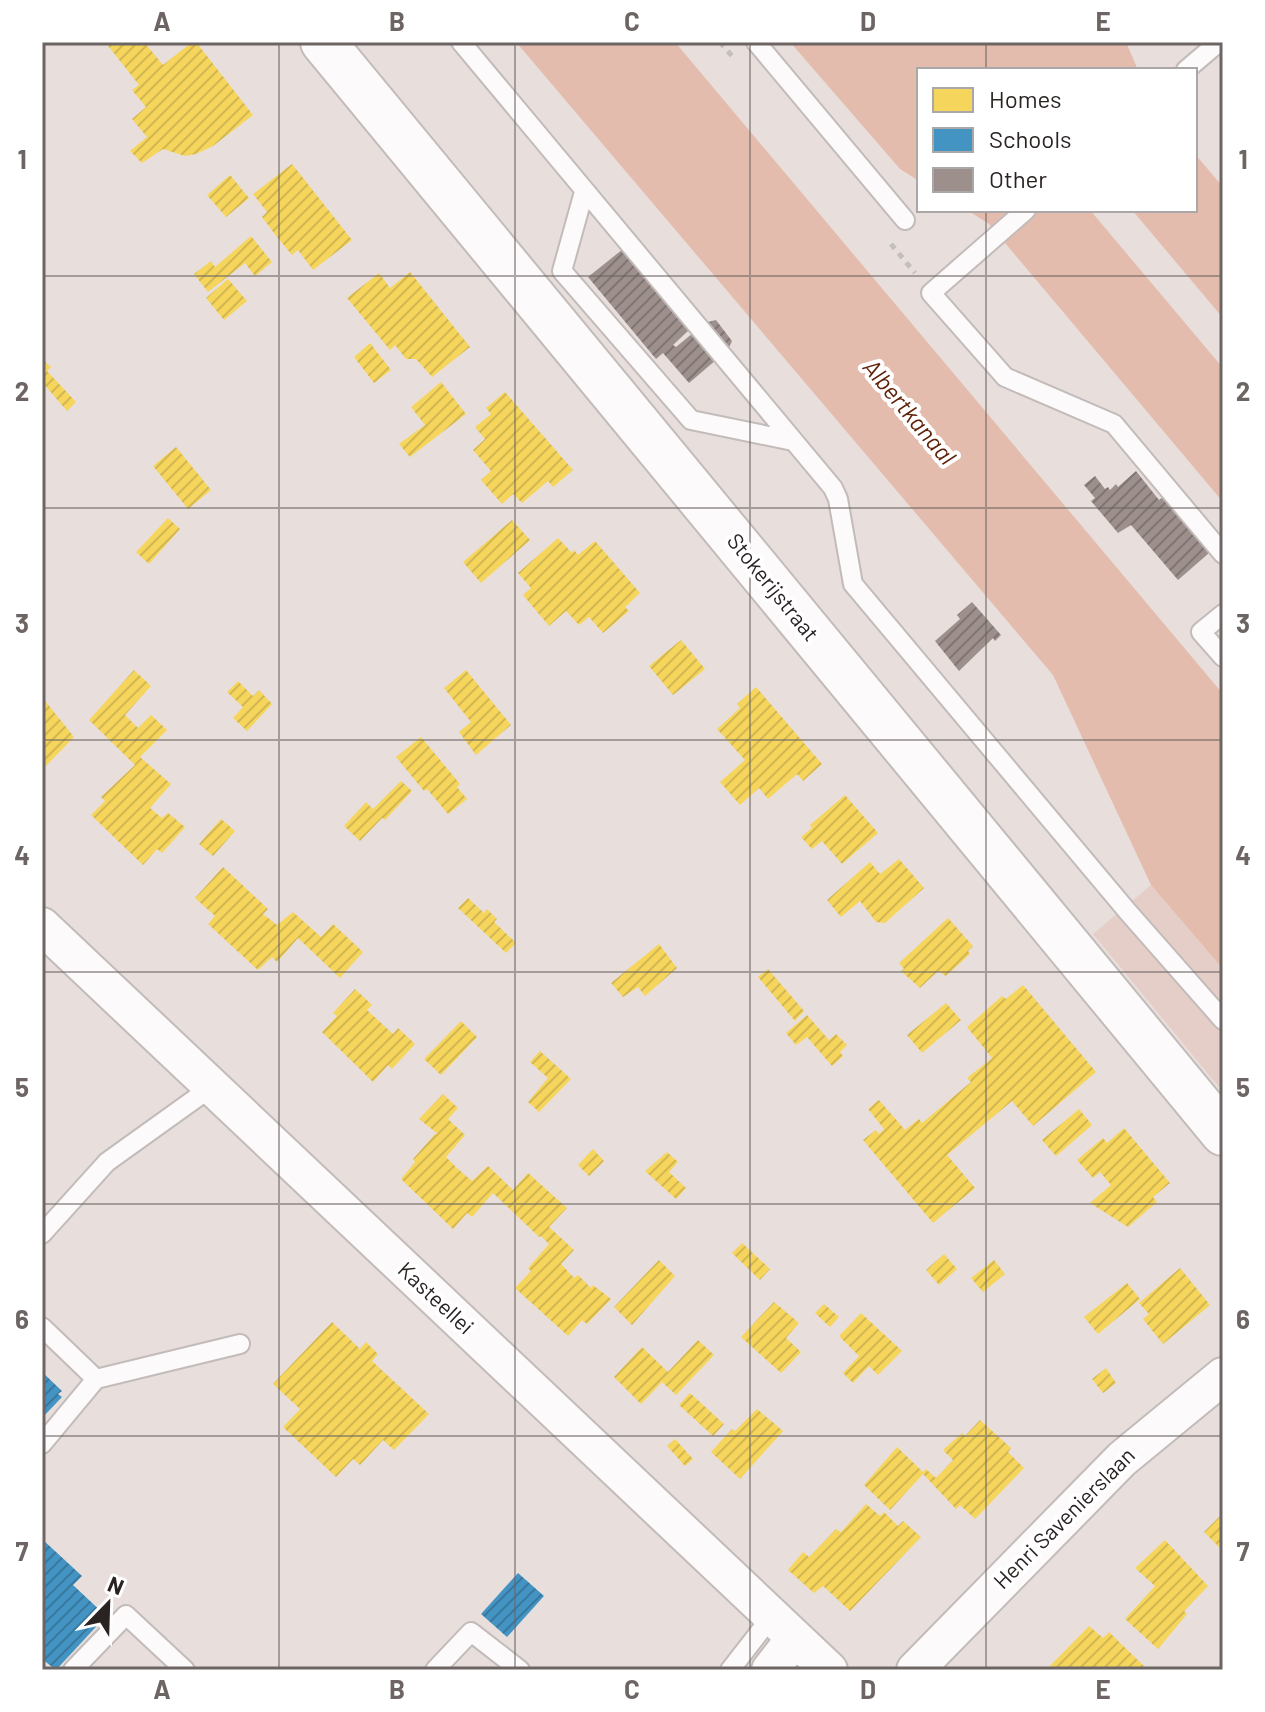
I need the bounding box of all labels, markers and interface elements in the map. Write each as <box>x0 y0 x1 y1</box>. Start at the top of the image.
text: A <box>153 5 171 36</box>
text: B <box>389 5 405 36</box>
text: C <box>624 5 640 36</box>
text: D <box>860 5 876 36</box>
text: E <box>1095 5 1111 36</box>
legend <box>917 68 1197 212</box>
text: Homes <box>989 84 1062 113</box>
text: Schools <box>989 124 1072 153</box>
text: 1 <box>17 143 27 174</box>
text: 1 <box>1238 143 1248 174</box>
text: Other <box>989 164 1047 193</box>
water label: Albertkanaal <box>858 352 963 470</box>
text: 2 <box>15 375 29 406</box>
text: 2 <box>1236 375 1250 406</box>
street label: Stokerijstraat <box>723 527 825 645</box>
text: 3 <box>15 607 29 638</box>
text: 3 <box>1236 607 1250 638</box>
text: 4 <box>14 839 30 870</box>
text: 4 <box>1235 839 1251 870</box>
text: 5 <box>15 1071 29 1102</box>
text: 5 <box>1236 1071 1250 1102</box>
street label: Kasteellei <box>393 1256 480 1339</box>
text: 6 <box>15 1303 29 1334</box>
text: 6 <box>1236 1303 1250 1334</box>
street label: Henri Savenierslaan <box>987 1441 1139 1593</box>
text: 7 <box>16 1535 29 1566</box>
text: 7 <box>1237 1535 1250 1566</box>
north arrow <box>68 1564 148 1644</box>
text: N <box>104 1570 128 1599</box>
text: A <box>153 1673 171 1704</box>
text: B <box>389 1673 405 1704</box>
text: C <box>624 1673 640 1704</box>
text: D <box>860 1673 876 1704</box>
text: E <box>1095 1673 1111 1704</box>

